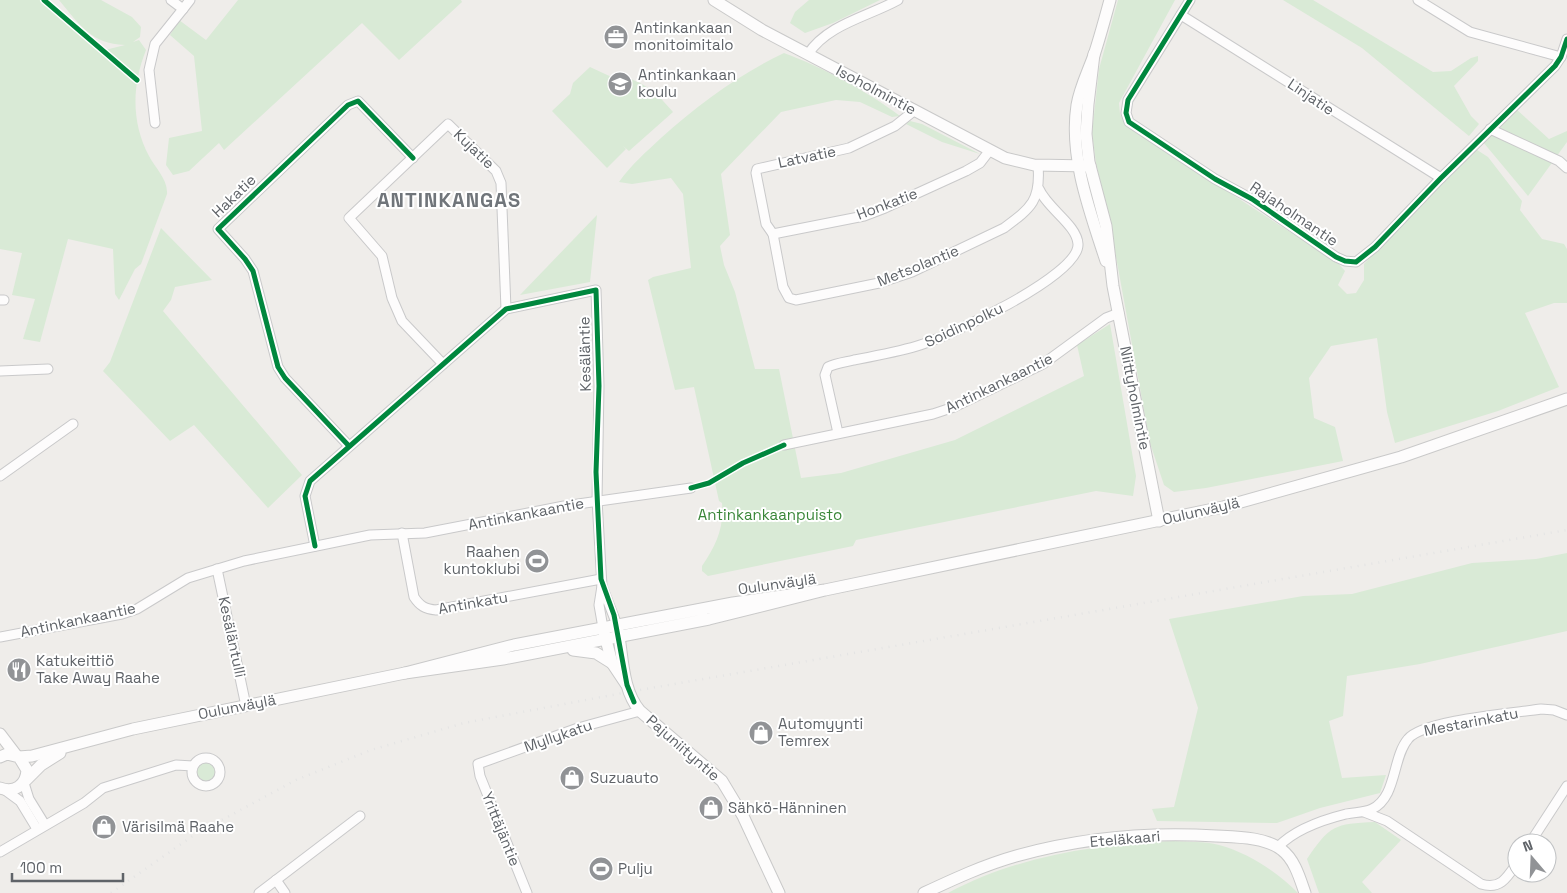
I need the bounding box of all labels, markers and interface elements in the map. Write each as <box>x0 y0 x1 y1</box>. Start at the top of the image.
place label: Antinkankaan monitoimitalo <box>634 18 734 54</box>
office icon: Antinkankaan monitoimitalo <box>603 24 629 50</box>
street label: Isoholmintie <box>833 61 920 119</box>
place label: Antinkankaan koulu <box>638 65 736 101</box>
school or university icon: Antinkankaan koulu <box>607 71 633 97</box>
street label: Linjatie <box>1284 74 1338 119</box>
street label: Kujatie <box>450 125 499 173</box>
street label: Latvatie <box>776 141 838 172</box>
street label: Hakatie <box>208 170 260 221</box>
street label: Rajaholmantie <box>1246 177 1342 250</box>
street label: Honkatie <box>854 183 920 224</box>
district label: ANTINKANGAS <box>377 187 521 213</box>
street label: Metsolantie <box>874 241 962 291</box>
street label: Soidinpolku <box>921 298 1006 351</box>
street label: Kesäläntie <box>574 316 595 392</box>
street label: Niittyholmintie <box>1116 344 1155 452</box>
street label: Antinkankaantie <box>942 348 1056 417</box>
street label: Oulunväylä <box>1160 492 1242 529</box>
street label: Antinkankaantie <box>466 493 586 534</box>
park label: Antinkankaanpuisto <box>698 505 842 524</box>
place label: Raahen kuntoklubi <box>444 542 520 578</box>
sports icon: Raahen kuntoklubi <box>524 548 550 574</box>
street label: Oulunväylä <box>737 569 818 598</box>
street label: Antinkatu <box>437 587 509 618</box>
street label: Kesäläntulli <box>215 595 250 679</box>
street label: Antinkankaantie <box>18 598 137 641</box>
place label: Katukeittiö Take Away Raahe <box>36 651 160 687</box>
restaurant icon: Katukeittiö Take Away Raahe <box>6 657 32 683</box>
street label: Oulunväylä <box>196 690 278 723</box>
street label: Mestarinkatu <box>1422 703 1520 740</box>
street label: Pajuniityntie <box>643 710 724 785</box>
place label: Automyynti Temrex <box>778 714 863 750</box>
street label: Myllykatu <box>521 715 594 756</box>
shop icon: Automyynti Temrex <box>748 720 774 746</box>
shop icon: Suzuauto <box>559 765 585 791</box>
place label: Suzuauto <box>590 768 659 787</box>
street label: Yrittäjäntie <box>478 789 525 869</box>
shop icon: Sähkö-Hänninen <box>698 795 724 821</box>
place label: Sähkö-Hänninen <box>728 798 847 817</box>
shop icon: Värisilmä Raahe <box>91 814 117 840</box>
place label: Värisilmä Raahe <box>122 817 234 836</box>
street label: Eteläkaari <box>1089 826 1161 851</box>
north arrow <box>1507 833 1557 883</box>
text: N <box>1520 836 1535 856</box>
scale bar <box>12 850 124 882</box>
sports icon: Pulju <box>588 856 614 882</box>
text: 100 m <box>20 858 62 877</box>
place label: Pulju <box>618 859 653 878</box>

